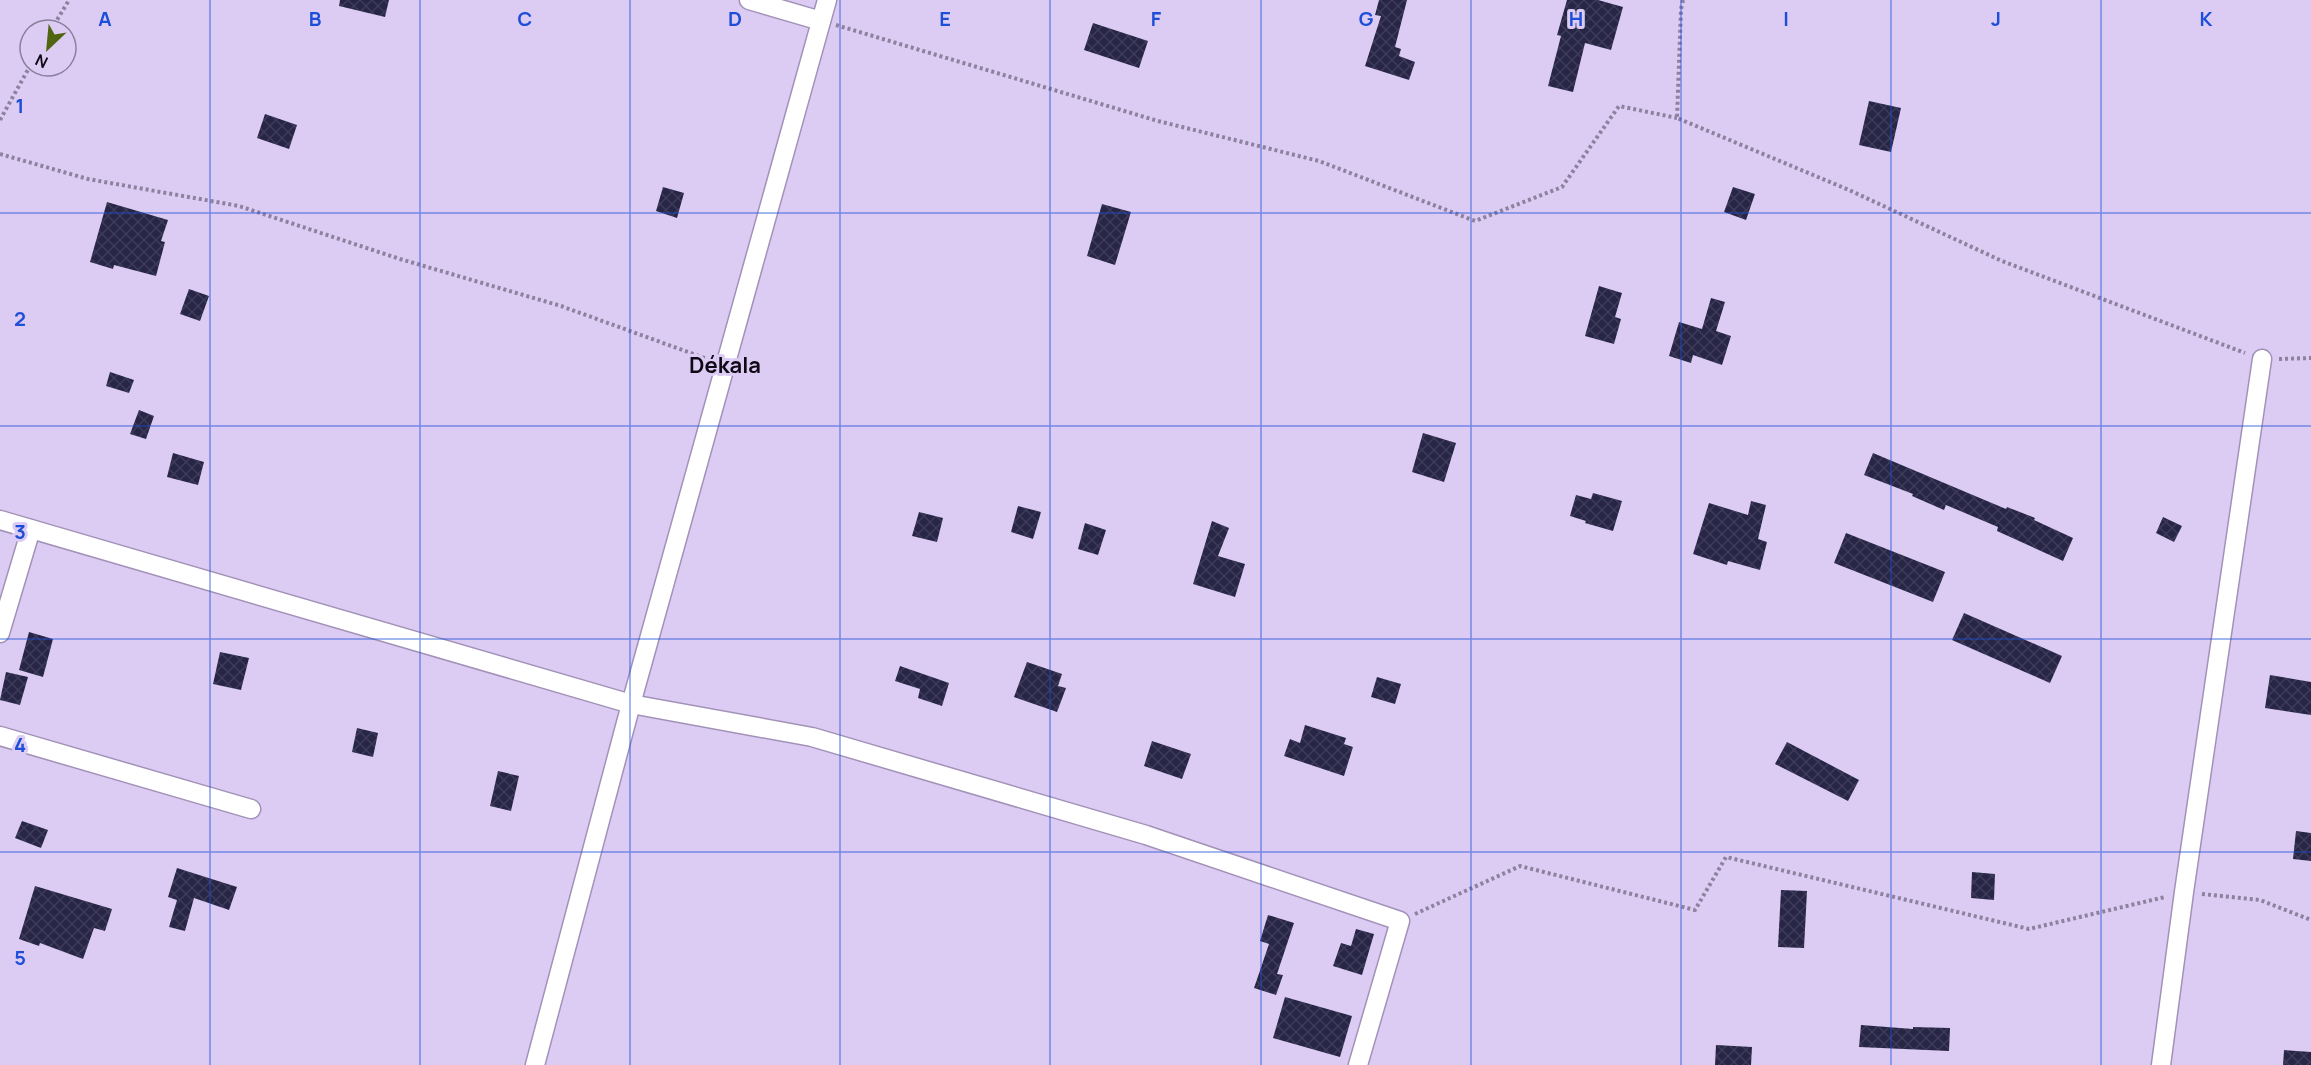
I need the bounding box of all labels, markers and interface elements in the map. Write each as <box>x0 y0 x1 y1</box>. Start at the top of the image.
text: A <box>98 5 112 32</box>
text: B <box>309 5 322 32</box>
text: C <box>518 5 532 32</box>
text: D <box>728 5 742 32</box>
text: E <box>939 5 951 32</box>
text: F <box>1151 5 1162 32</box>
text: G <box>1359 5 1374 32</box>
text: H <box>1569 5 1583 32</box>
text: I <box>1783 5 1789 32</box>
text: J <box>1991 5 2001 32</box>
text: K <box>2200 5 2213 32</box>
north arrow <box>18 18 78 78</box>
text: N <box>31 49 51 74</box>
text: 1 <box>16 92 24 119</box>
text: 2 <box>14 305 26 332</box>
district label: Dékala <box>689 350 761 380</box>
text: 3 <box>14 518 26 545</box>
text: 4 <box>14 731 26 758</box>
text: 5 <box>14 944 26 971</box>

